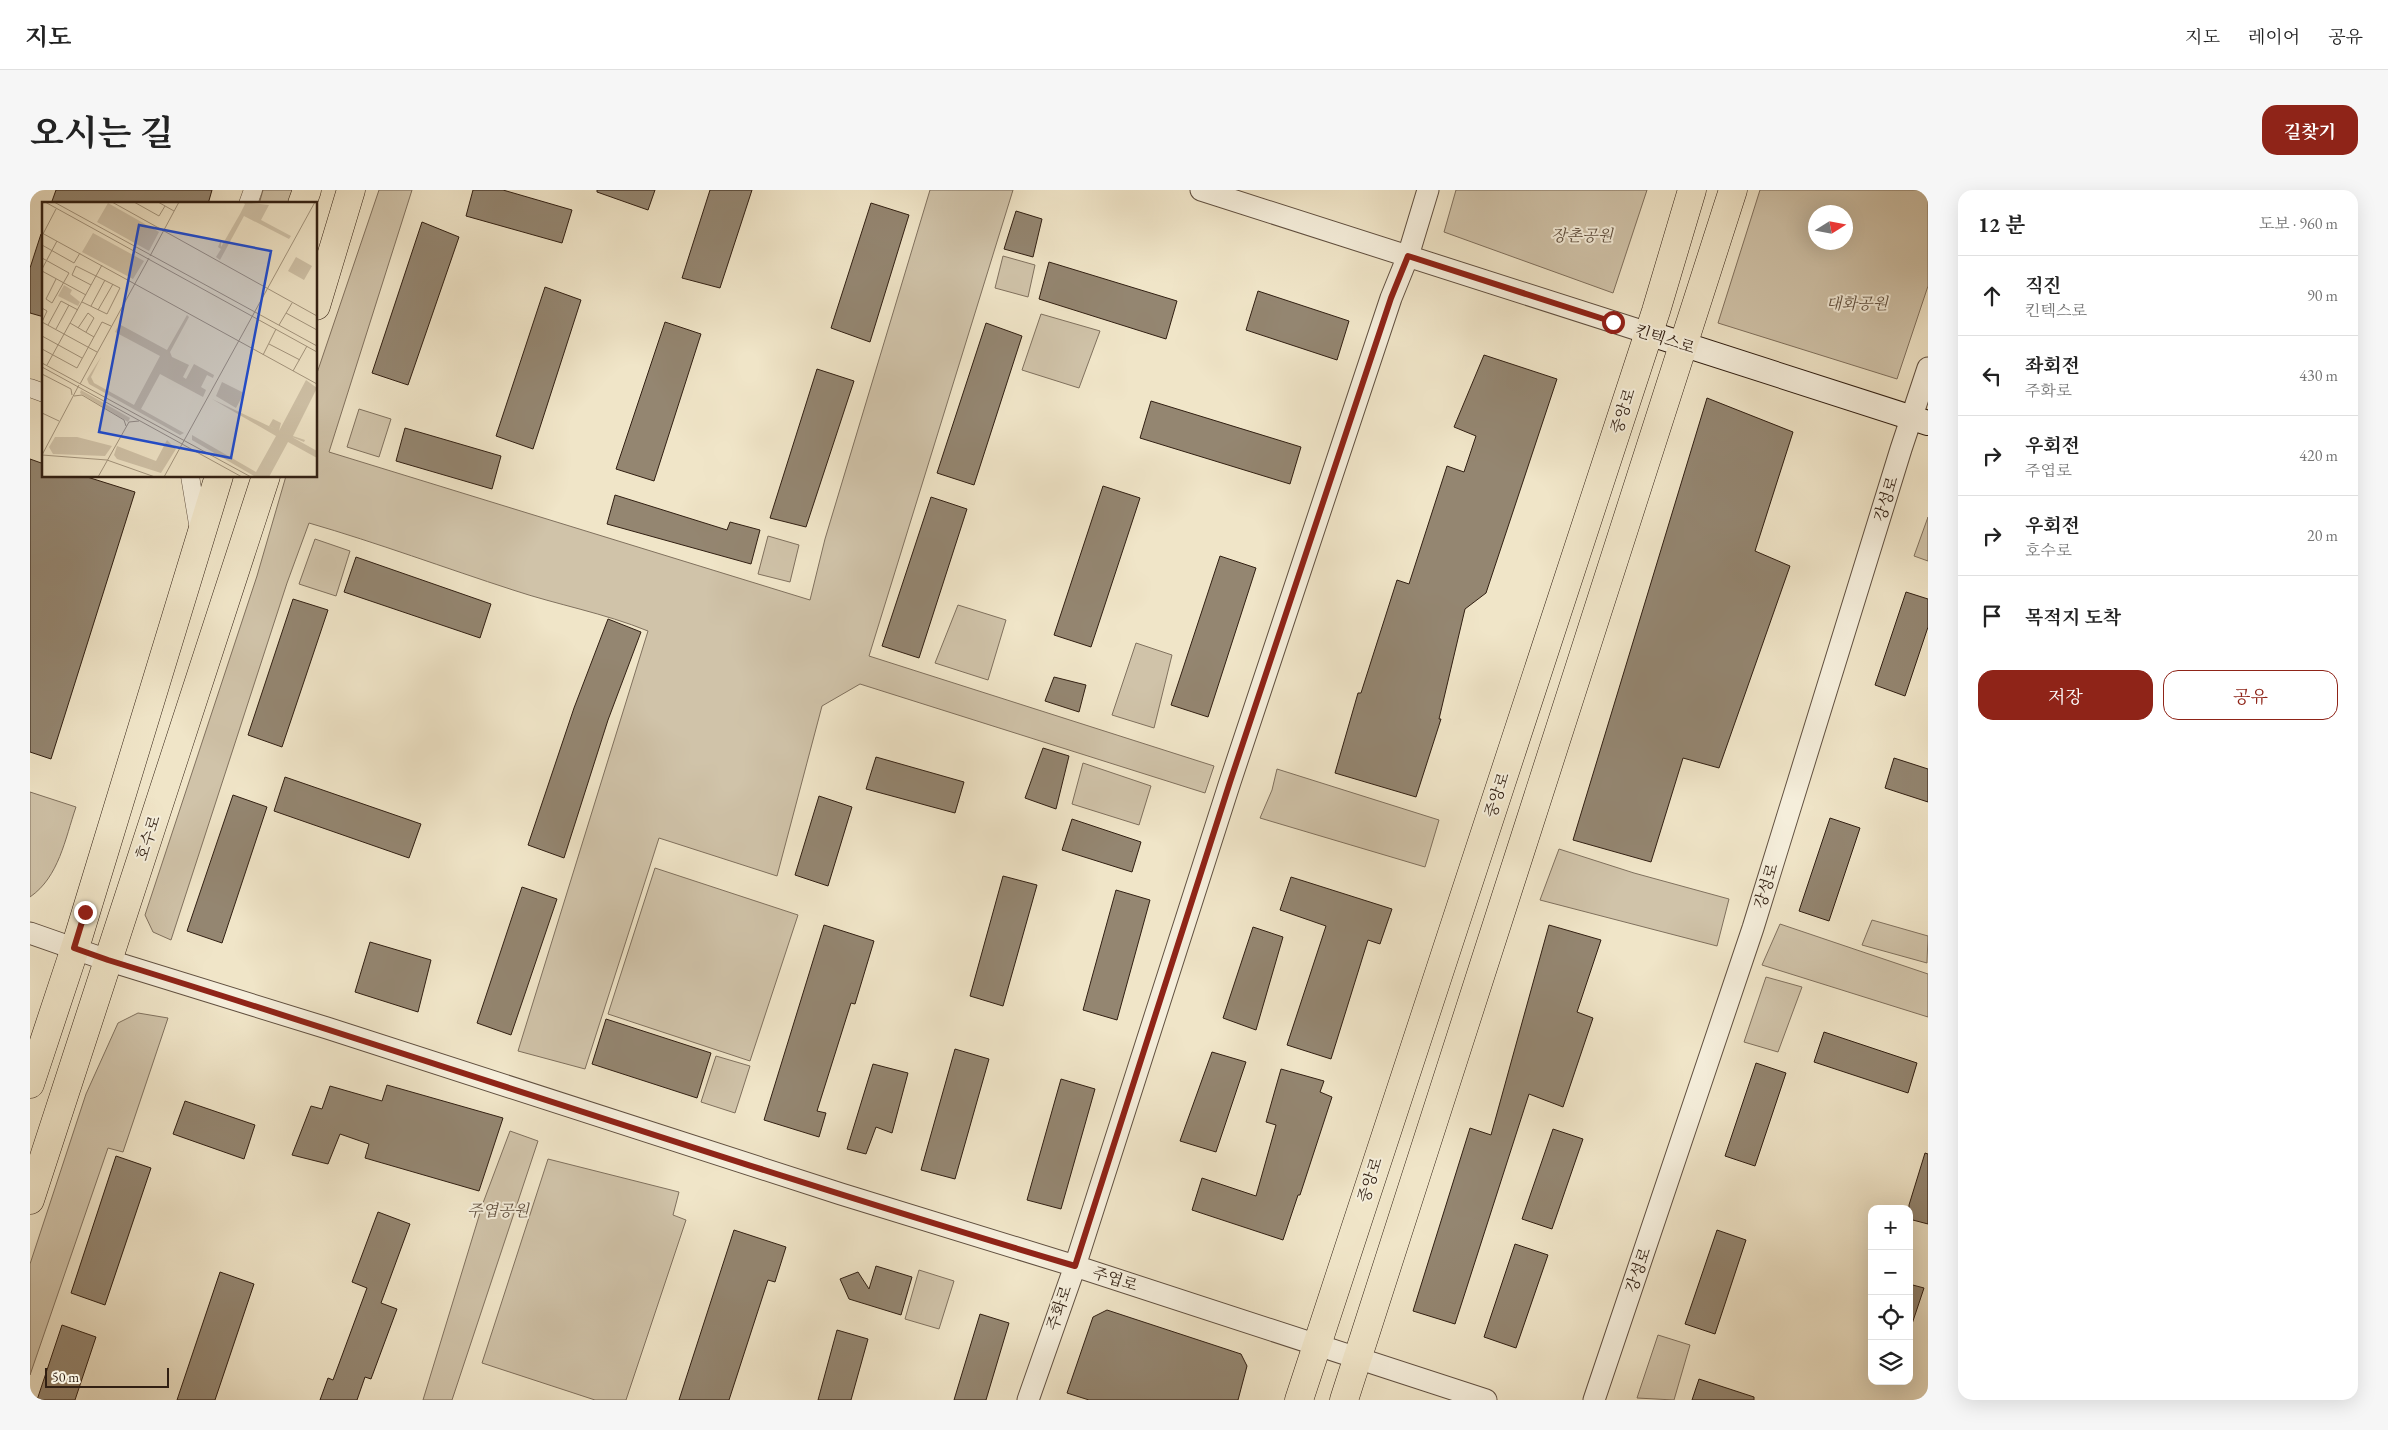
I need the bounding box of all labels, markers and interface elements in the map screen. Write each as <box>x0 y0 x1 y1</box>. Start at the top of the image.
text: 지도 <box>25 21 71 52</box>
text: 지도 <box>2185 25 2220 48</box>
text: 레이어 <box>2248 25 2300 48</box>
text: 공유 <box>2328 25 2363 48</box>
button: 길찾기 <box>2262 105 2358 155</box>
text: 오시는 길 <box>30 110 174 155</box>
inset map <box>42 202 318 478</box>
north arrow <box>1808 205 1853 250</box>
text: 12 분 <box>1978 211 2025 238</box>
text: 도보 · 960 m <box>2259 213 2338 234</box>
park label: 장촌공원 <box>1551 225 1614 246</box>
text: 직진 <box>2025 273 2062 298</box>
icon: ahead <box>1978 282 2006 310</box>
text: 90 m <box>2307 285 2338 306</box>
park label: 대화공원 <box>1826 293 1889 314</box>
text: 킨텍스로 <box>2025 300 2087 321</box>
route start <box>1602 311 1625 334</box>
street label: 킨텍스로 <box>1632 319 1698 359</box>
text: 좌회전 <box>2025 353 2080 378</box>
icon: left <box>1978 362 2006 390</box>
text: 430 m <box>2299 365 2338 386</box>
text: 주화로 <box>2025 380 2071 401</box>
street label: 중앙로 <box>1606 385 1640 436</box>
text: 우회전 <box>2025 433 2080 458</box>
icon: right <box>1978 442 2006 470</box>
text: 420 m <box>2299 445 2338 466</box>
text: 주엽로 <box>2025 460 2071 481</box>
street label: 강성로 <box>1869 473 1903 524</box>
text: 우회전 <box>2025 513 2080 538</box>
icon: right <box>1978 522 2006 550</box>
text: 20 m <box>2307 525 2338 546</box>
text: 호수로 <box>2025 540 2071 561</box>
icon: arrive <box>1978 602 2006 630</box>
text: 목적지 도착 <box>2025 605 2121 630</box>
button: 저장 <box>1978 670 2153 720</box>
button: 공유 <box>2163 670 2338 720</box>
street label: 중앙로 <box>1480 769 1514 820</box>
street label: 호수로 <box>131 812 165 863</box>
street label: 강성로 <box>1749 860 1783 911</box>
route end <box>74 901 97 924</box>
street label: 중앙로 <box>1353 1154 1387 1205</box>
park label: 주엽공원 <box>467 1200 530 1221</box>
map controls <box>1868 1205 1913 1385</box>
button: + <box>1868 1205 1913 1250</box>
street label: 강성로 <box>1621 1244 1656 1295</box>
button: − <box>1868 1250 1913 1295</box>
street label: 주엽로 <box>1090 1262 1141 1296</box>
street label: 주화로 <box>1042 1282 1077 1333</box>
button: locate <box>1868 1295 1913 1340</box>
button: layers <box>1868 1340 1913 1385</box>
scale bar <box>45 1365 169 1388</box>
text: 50 m <box>52 1368 79 1386</box>

